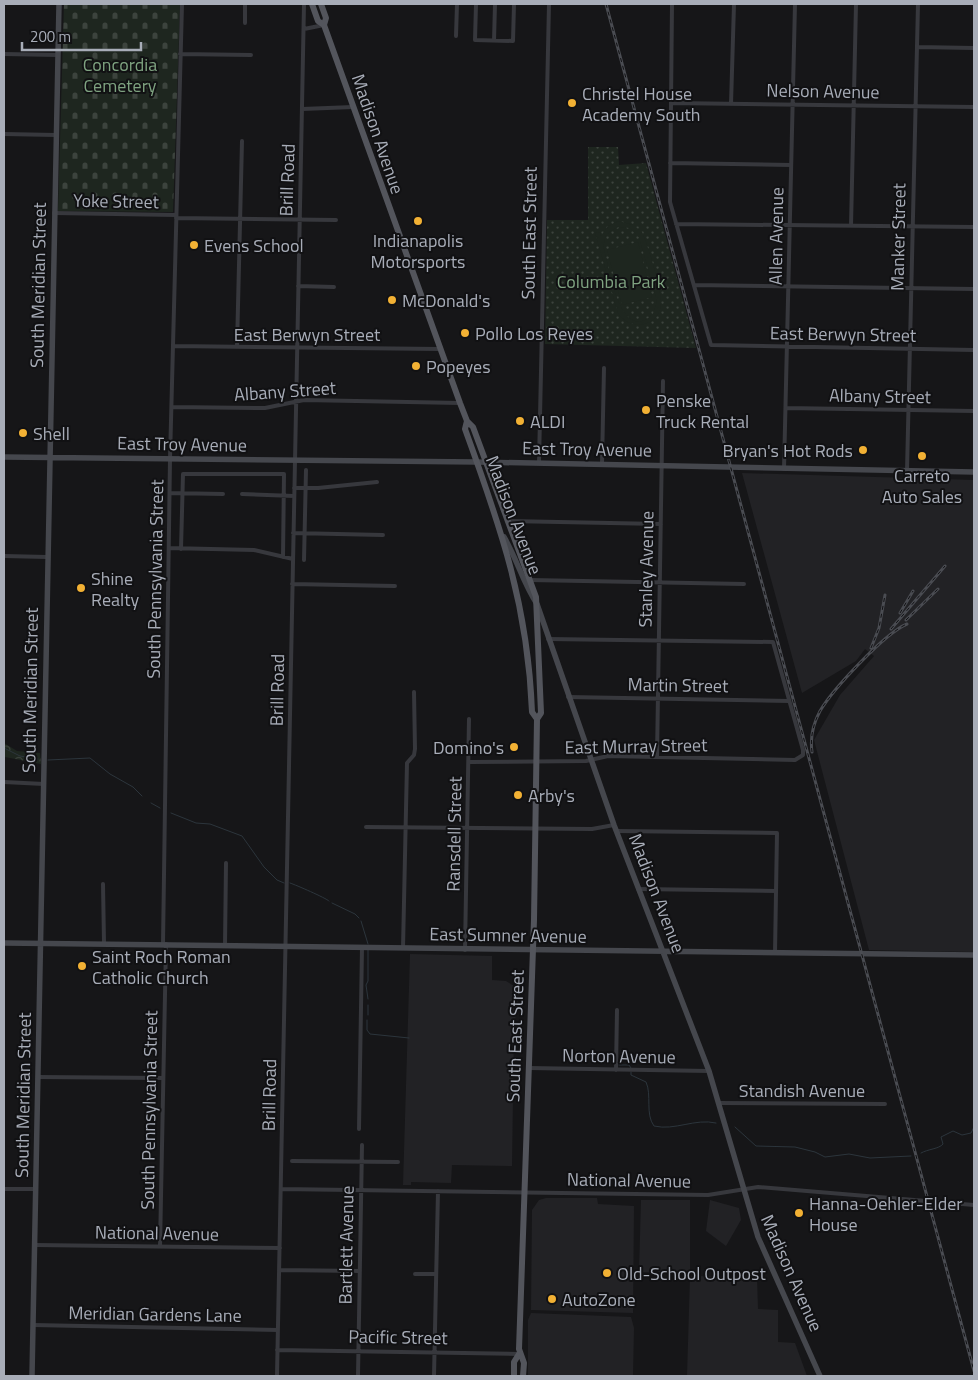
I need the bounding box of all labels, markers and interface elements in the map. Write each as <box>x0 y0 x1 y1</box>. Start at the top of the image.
scale bar <box>22 20 141 52</box>
text: 200 m <box>30 25 71 48</box>
park label: Concordia Cemetery <box>83 51 157 99</box>
street label: Madison Avenue <box>345 70 411 198</box>
street label: Nelson Avenue <box>766 77 880 105</box>
place label: Christel House Academy South <box>582 80 701 128</box>
marker: Christel House Academy South <box>566 97 578 109</box>
street label: Brill Road <box>272 143 302 217</box>
street label: South East Street <box>514 166 544 300</box>
street label: Manker Street <box>884 182 912 291</box>
street label: Yoke Street <box>73 187 160 215</box>
street label: Allen Avenue <box>762 187 790 285</box>
street label: South Meridian Street <box>23 201 53 368</box>
marker: Indianapolis Motorsports <box>412 215 424 227</box>
place label: Indianapolis Motorsports <box>371 227 465 275</box>
place label: Evens School <box>204 232 304 259</box>
marker: Evens School <box>188 239 200 251</box>
park label: Columbia Park <box>557 268 666 295</box>
place label: McDonald's <box>402 287 490 314</box>
marker: McDonald's <box>386 294 398 306</box>
street label: East Berwyn Street <box>770 319 917 349</box>
place label: Pollo Los Reyes <box>475 320 593 347</box>
street label: East Berwyn Street <box>234 321 381 348</box>
marker: Pollo Los Reyes <box>459 327 471 339</box>
place label: Popeyes <box>426 353 491 380</box>
marker: Popeyes <box>410 360 422 372</box>
street label: Albany Street <box>233 374 337 408</box>
street label: Albany Street <box>829 382 932 410</box>
place label: Penske Truck Rental <box>656 387 749 435</box>
marker: Penske Truck Rental <box>640 404 652 416</box>
place label: ALDI <box>530 408 565 435</box>
marker: ALDI <box>514 415 526 427</box>
place label: Shell <box>33 420 70 447</box>
marker: Shell <box>17 427 29 439</box>
street label: East Troy Avenue <box>117 429 247 459</box>
street label: East Troy Avenue <box>522 434 652 464</box>
place label: Bryan's Hot Rods <box>723 437 853 464</box>
marker: Bryan's Hot Rods <box>857 444 869 456</box>
marker: Carreto Auto Sales <box>916 450 928 462</box>
street label: Madison Avenue <box>479 452 549 578</box>
place label: Carreto Auto Sales <box>882 462 962 510</box>
street label: South Pennsylvania Street <box>140 478 170 679</box>
street label: Stanley Avenue <box>631 510 661 628</box>
place label: Shine Realty <box>91 565 140 613</box>
marker: Shine Realty <box>75 582 87 594</box>
street label: South Meridian Street <box>15 606 45 773</box>
street label: Brill Road <box>263 654 291 726</box>
street label: Martin Street <box>627 671 729 699</box>
street label: East Murray Street <box>564 731 708 761</box>
place label: Domino's <box>433 734 504 761</box>
marker: Domino's <box>508 741 520 753</box>
street label: Ransdell Street <box>439 775 469 892</box>
place label: Arby's <box>528 782 575 809</box>
marker: Arby's <box>512 789 524 801</box>
street label: Madison Avenue <box>622 830 692 956</box>
street label: East Sumner Avenue <box>429 920 587 950</box>
place label: Saint Roch Roman Catholic Church <box>92 943 231 991</box>
marker: Saint Roch Roman Catholic Church <box>76 960 88 972</box>
street label: South East Street <box>499 969 531 1103</box>
street label: South Pennsylvania Street <box>134 1009 164 1210</box>
street label: South Meridian Street <box>8 1011 38 1178</box>
street label: Norton Avenue <box>562 1042 676 1070</box>
street label: Brill Road <box>255 1059 283 1131</box>
street label: Standish Avenue <box>739 1077 865 1104</box>
street label: National Avenue <box>567 1165 691 1195</box>
street label: Bartlett Avenue <box>331 1185 361 1305</box>
place label: Hanna-Oehler-Elder House <box>809 1190 963 1238</box>
marker: Hanna-Oehler-Elder House <box>793 1207 805 1219</box>
street label: Madison Avenue <box>754 1210 830 1336</box>
street label: National Avenue <box>95 1218 219 1248</box>
place label: Old-School Outpost <box>617 1260 766 1287</box>
marker: Old-School Outpost <box>601 1267 613 1279</box>
place label: AutoZone <box>562 1286 636 1313</box>
marker: AutoZone <box>546 1293 558 1305</box>
street label: Meridian Gardens Lane <box>68 1299 242 1329</box>
street label: Pacific Street <box>348 1323 449 1351</box>

